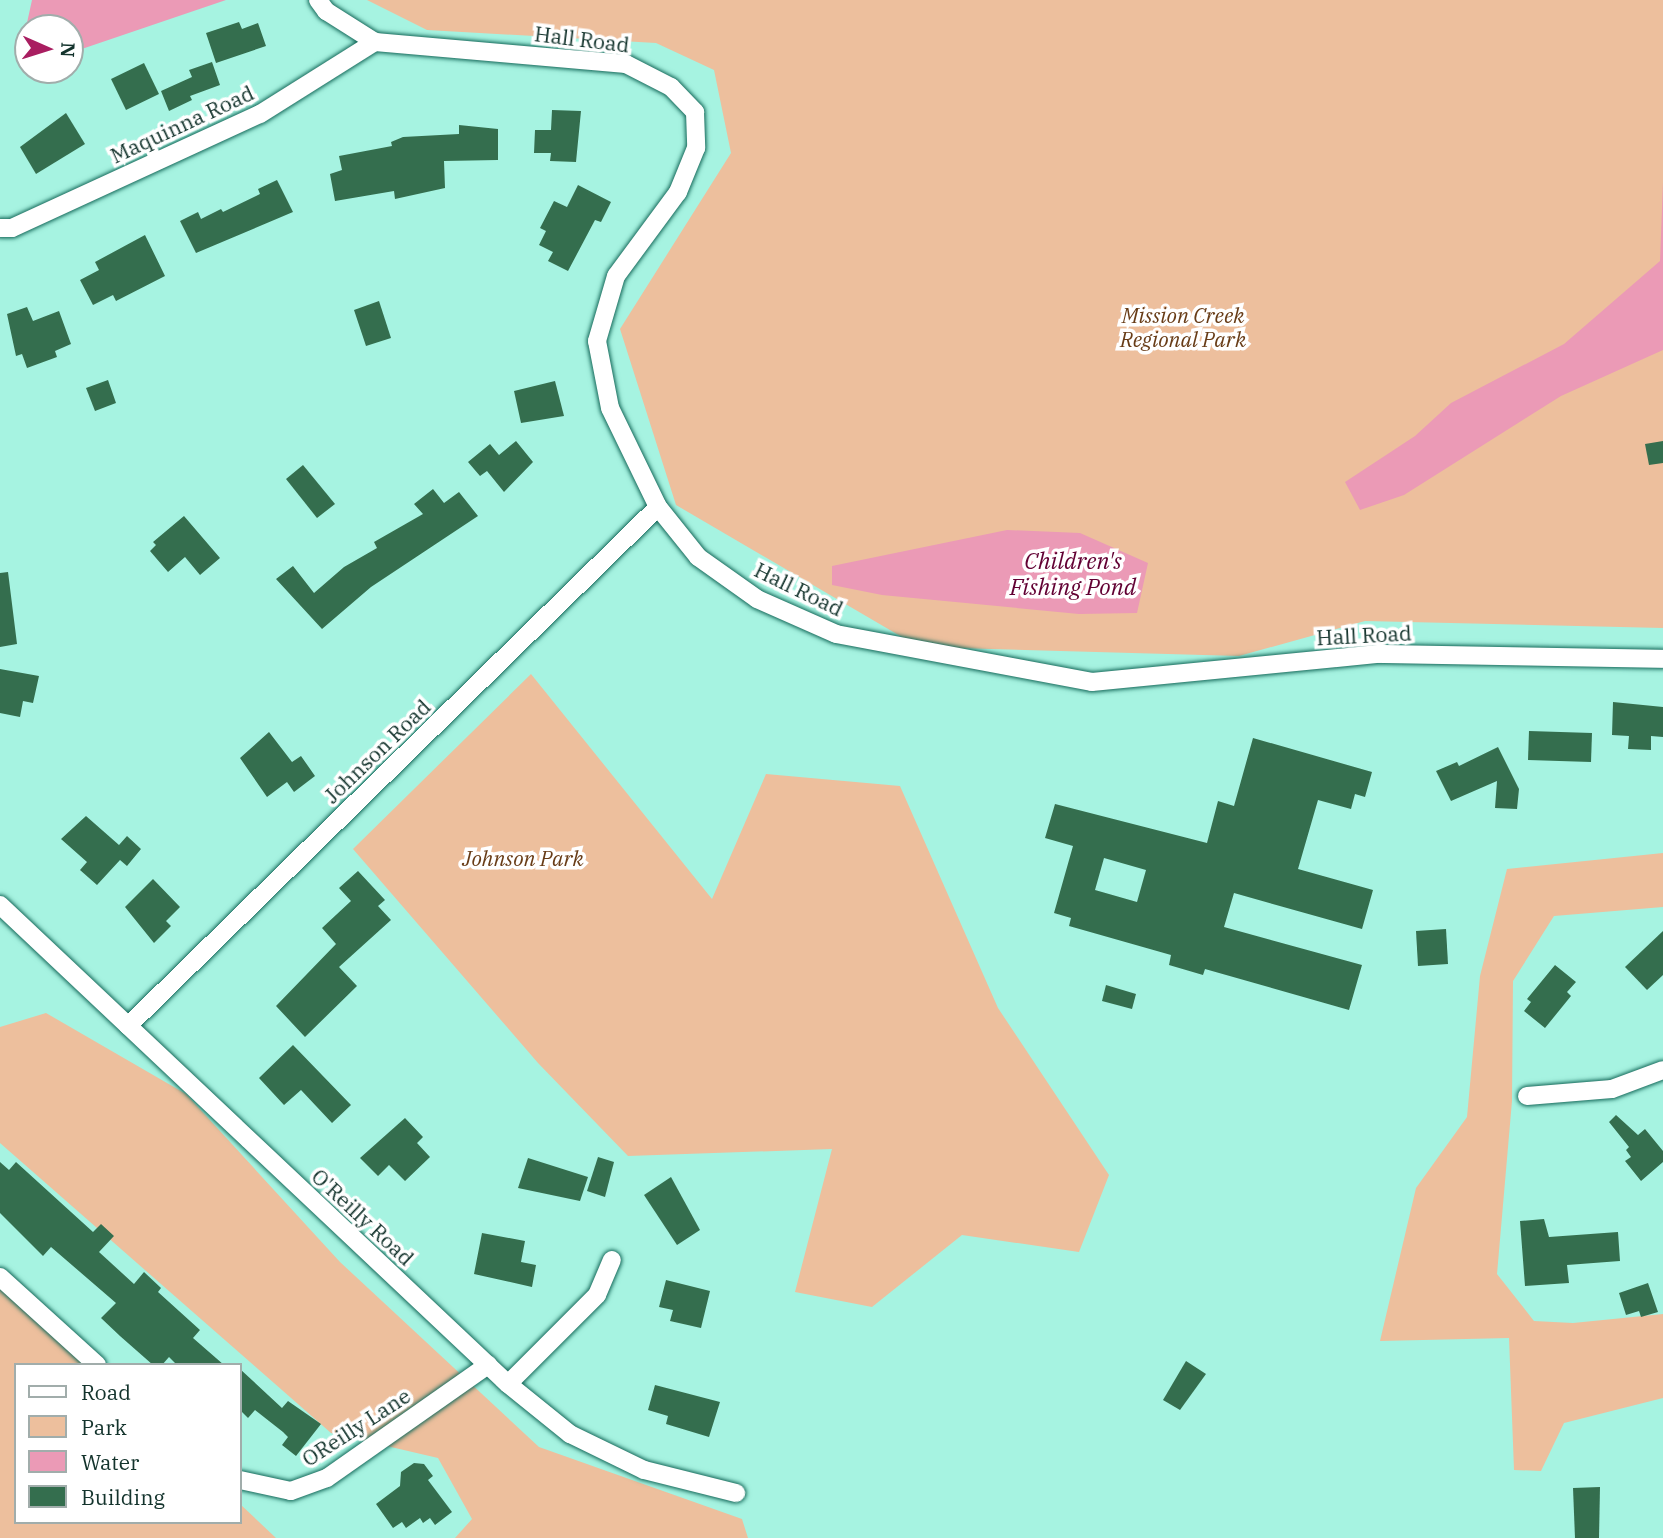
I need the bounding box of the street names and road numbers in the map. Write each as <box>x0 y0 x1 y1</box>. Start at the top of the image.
street label: Hall Road <box>533 21 631 57</box>
street label: Maquinna Road <box>106 80 258 168</box>
street label: Hall Road <box>751 557 847 621</box>
street label: Hall Road <box>1316 620 1412 650</box>
street label: Johnson Road <box>319 694 435 808</box>
street label: O'Reilly Road <box>307 1163 419 1271</box>
street label: OReilly Lane <box>297 1383 415 1471</box>

